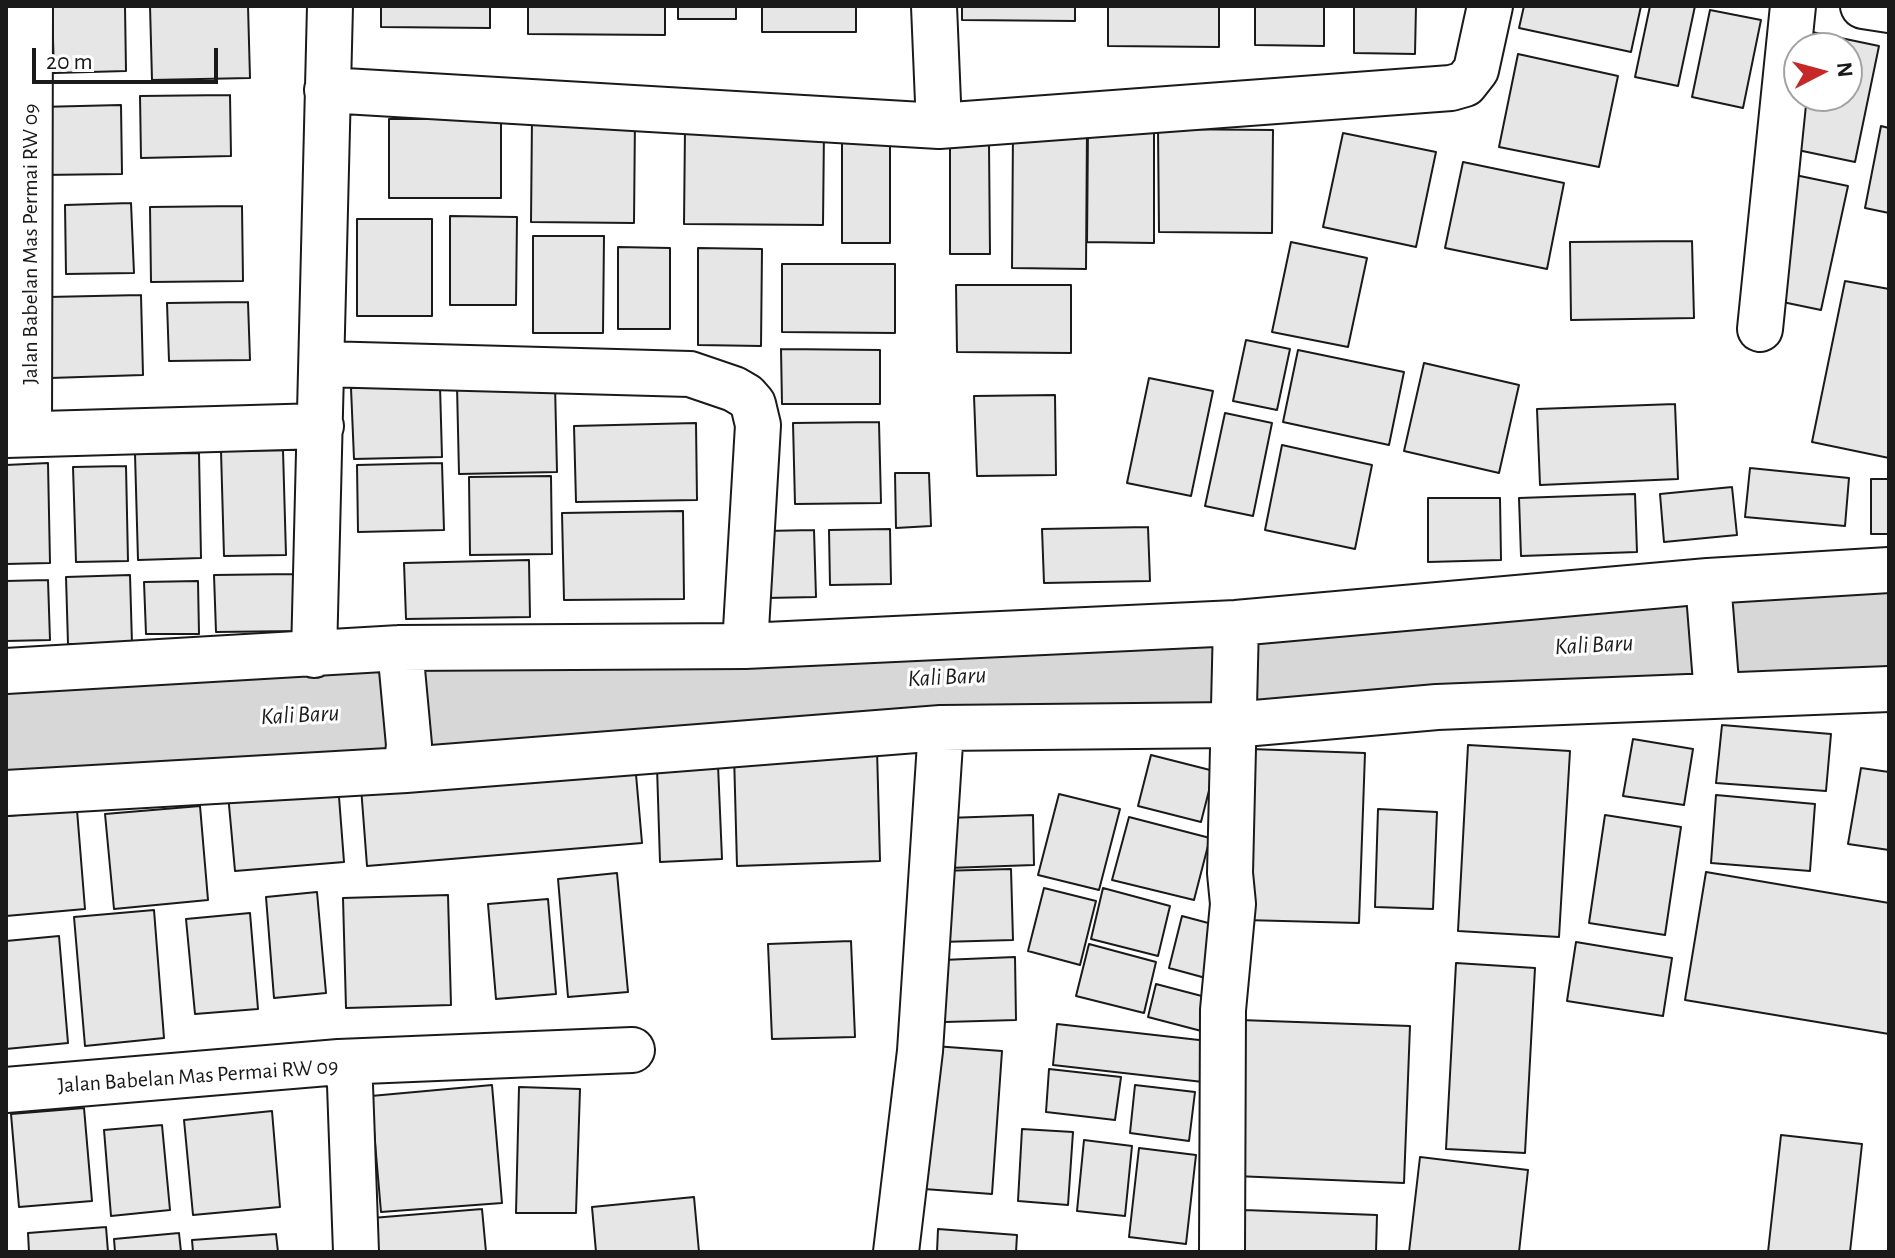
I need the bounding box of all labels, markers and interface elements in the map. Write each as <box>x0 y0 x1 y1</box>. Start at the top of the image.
scale bar <box>36 32 222 82</box>
north arrow <box>1783 32 1863 112</box>
text: 20 m <box>46 50 93 74</box>
text: N <box>1833 61 1857 78</box>
street label: Jalan Babelan Mas Permai RW 09 <box>17 103 43 385</box>
water label: Kali Baru <box>1554 629 1634 661</box>
water label: Kali Baru <box>907 661 987 693</box>
water label: Kali Baru <box>260 699 340 731</box>
street label: Jalan Babelan Mas Permai RW 09 <box>57 1053 339 1099</box>

